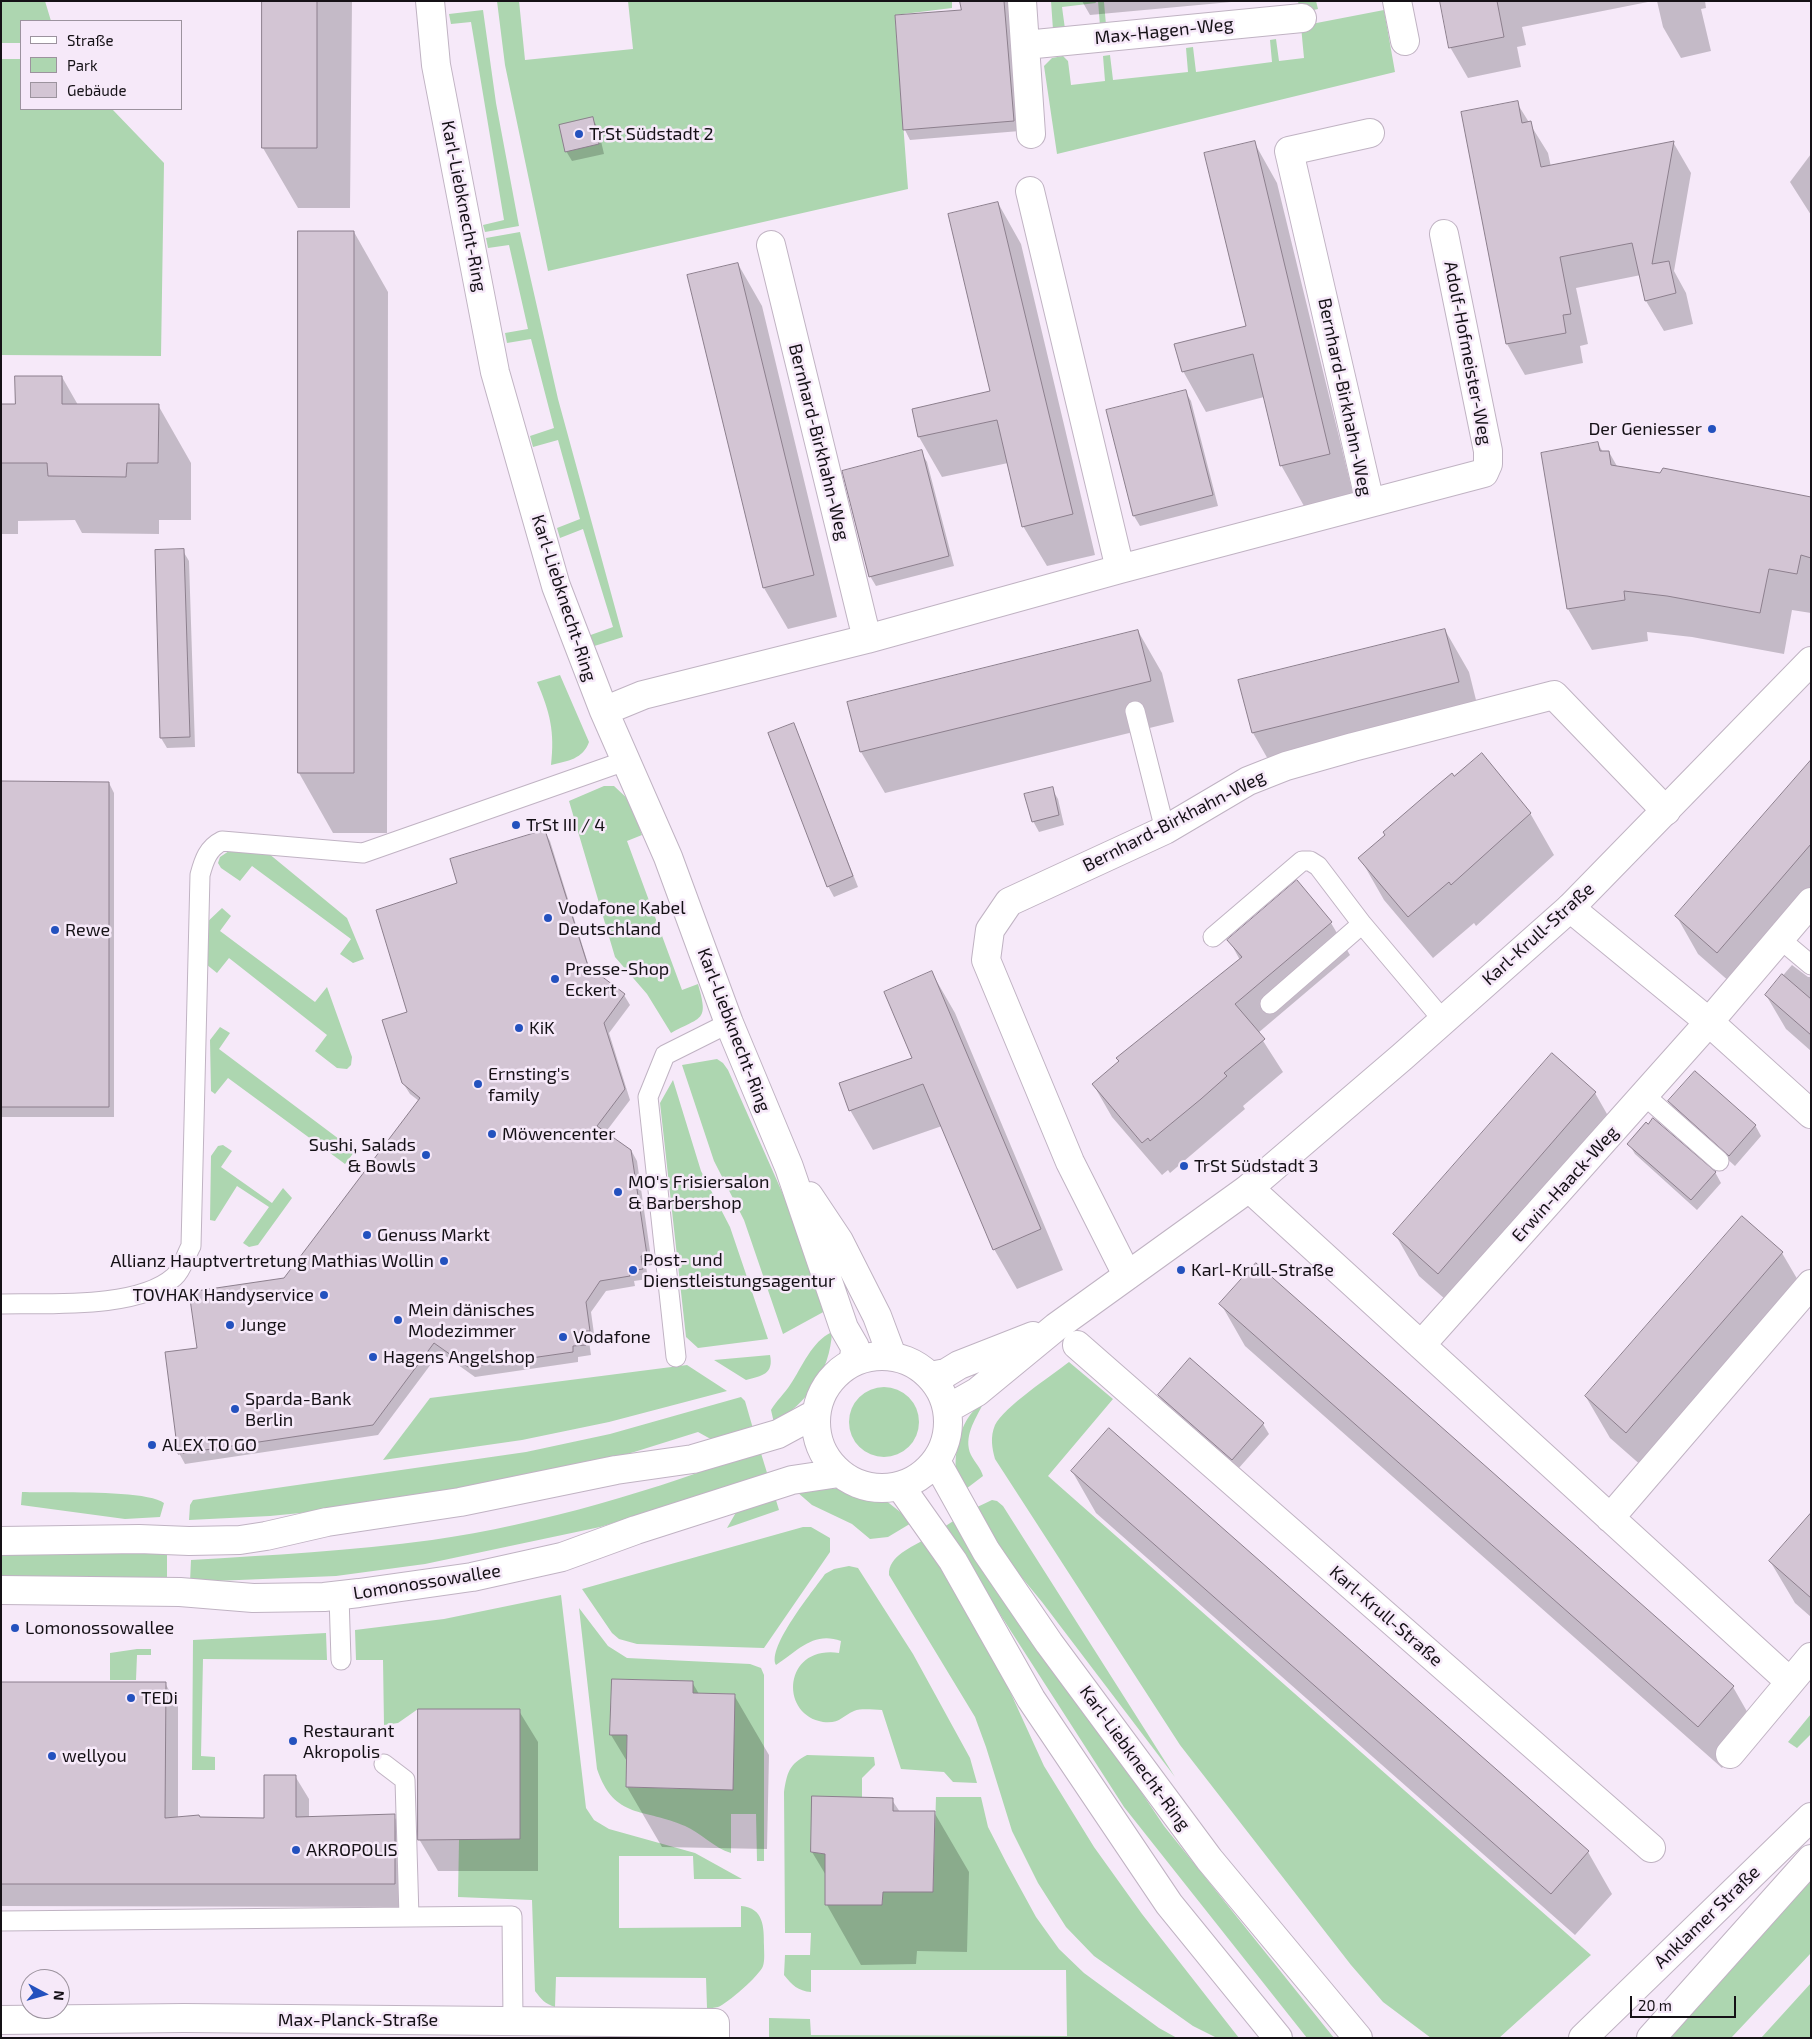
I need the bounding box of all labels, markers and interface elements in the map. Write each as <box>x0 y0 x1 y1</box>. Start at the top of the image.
street label: Max-Hagen-Weg <box>1094 13 1234 49</box>
legend <box>20 20 182 110</box>
text: Straße <box>67 31 113 49</box>
text: Park <box>67 56 98 74</box>
text: Gebäude <box>67 81 126 99</box>
street label: Karl-Liebknecht-Ring <box>437 119 491 293</box>
place label: TrSt Südstadt 2 <box>589 123 714 145</box>
marker: TrSt Südstadt 2 <box>573 128 585 140</box>
street label: Adolf-Hofmeister-Weg <box>1440 259 1496 447</box>
street label: Bernhard-Birkhahn-Weg <box>1313 296 1377 498</box>
street label: Bernhard-Birkhahn-Weg <box>784 341 854 543</box>
place label: Der Geniesser <box>1588 418 1702 440</box>
marker: Der Geniesser <box>1706 423 1718 435</box>
street label: Karl-Liebknecht-Ring <box>527 512 601 684</box>
street label: Bernhard-Birkhahn-Weg <box>1079 766 1269 876</box>
place label: TrSt III / 4 <box>526 814 605 836</box>
marker: TrSt III / 4 <box>510 819 522 831</box>
street label: Karl-Krull-Straße <box>1478 878 1598 990</box>
place label: Vodafone Kabel Deutschland <box>558 897 686 940</box>
marker: Vodafone Kabel Deutschland <box>542 912 554 924</box>
place label: Rewe <box>65 919 110 941</box>
marker: Rewe <box>49 924 61 936</box>
street label: Karl-Liebknecht-Ring <box>693 945 775 1115</box>
place label: Presse-Shop Eckert <box>565 958 669 1001</box>
marker: Presse-Shop Eckert <box>549 973 561 985</box>
place label: KiK <box>529 1017 555 1039</box>
marker: KiK <box>513 1022 525 1034</box>
place label: Ernsting's family <box>488 1063 570 1106</box>
marker: Ernsting's family <box>472 1078 484 1090</box>
street label: Erwin-Haack-Weg <box>1507 1121 1623 1247</box>
place label: Möwencenter <box>502 1123 615 1145</box>
marker: Möwencenter <box>486 1128 498 1140</box>
place label: Sushi, Salads & Bowls <box>309 1134 416 1176</box>
marker: Sushi, Salads & Bowls <box>420 1149 432 1161</box>
place label: TrSt Südstadt 3 <box>1194 1155 1319 1177</box>
marker: TrSt Südstadt 3 <box>1178 1160 1190 1172</box>
place label: MO's Frisiersalon & Barbershop <box>628 1171 769 1214</box>
marker: MO's Frisiersalon & Barbershop <box>612 1186 624 1198</box>
place label: Genuss Markt <box>377 1224 490 1246</box>
marker: Genuss Markt <box>361 1229 373 1241</box>
place label: Post- und Dienstleistungsagentur <box>643 1249 835 1292</box>
place label: Allianz Hauptvertretung Mathias Wollin <box>110 1250 434 1272</box>
marker: Allianz Hauptvertretung Mathias Wollin <box>438 1255 450 1267</box>
place label: Karl-Krull-Straße <box>1191 1259 1334 1281</box>
marker: Post- und Dienstleistungsagentur <box>627 1264 639 1276</box>
marker: Karl-Krull-Straße <box>1175 1264 1187 1276</box>
place label: TOVHAK Handyservice <box>132 1284 314 1306</box>
marker: TOVHAK Handyservice <box>318 1289 330 1301</box>
place label: Mein dänisches Modezimmer <box>408 1299 535 1342</box>
place label: Junge <box>240 1314 286 1336</box>
marker: Mein dänisches Modezimmer <box>392 1314 404 1326</box>
marker: Junge <box>224 1319 236 1331</box>
place label: Vodafone <box>573 1326 651 1348</box>
marker: Vodafone <box>557 1331 569 1343</box>
place label: Hagens Angelshop <box>383 1346 535 1368</box>
marker: Hagens Angelshop <box>367 1351 379 1363</box>
place label: Sparda-Bank Berlin <box>245 1388 351 1430</box>
marker: Sparda-Bank Berlin <box>229 1403 241 1415</box>
place label: ALEX TO GO <box>162 1434 257 1456</box>
marker: ALEX TO GO <box>146 1439 158 1451</box>
street label: Lomonossowallee <box>352 1560 502 1604</box>
street label: Karl-Krull-Straße <box>1325 1561 1447 1671</box>
place label: Lomonossowallee <box>25 1617 174 1639</box>
marker: Lomonossowallee <box>9 1622 21 1634</box>
street label: Karl-Liebknecht-Ring <box>1075 1681 1195 1835</box>
place label: TEDi <box>141 1687 178 1709</box>
marker: TEDi <box>125 1692 137 1704</box>
place label: Restaurant Akropolis <box>303 1720 394 1762</box>
marker: Restaurant Akropolis <box>287 1735 299 1747</box>
place label: wellyou <box>62 1745 127 1767</box>
marker: wellyou <box>46 1750 58 1762</box>
place label: AKROPOLIS <box>306 1839 398 1861</box>
marker: AKROPOLIS <box>290 1844 302 1856</box>
street label: Anklamer Straße <box>1650 1861 1764 1973</box>
north arrow <box>20 1969 70 2019</box>
scale bar <box>1632 1986 1738 2018</box>
text: N <box>50 1990 68 2001</box>
text: 20 m <box>1638 1996 1672 2014</box>
street label: Max-Planck-Straße <box>278 2009 438 2031</box>

